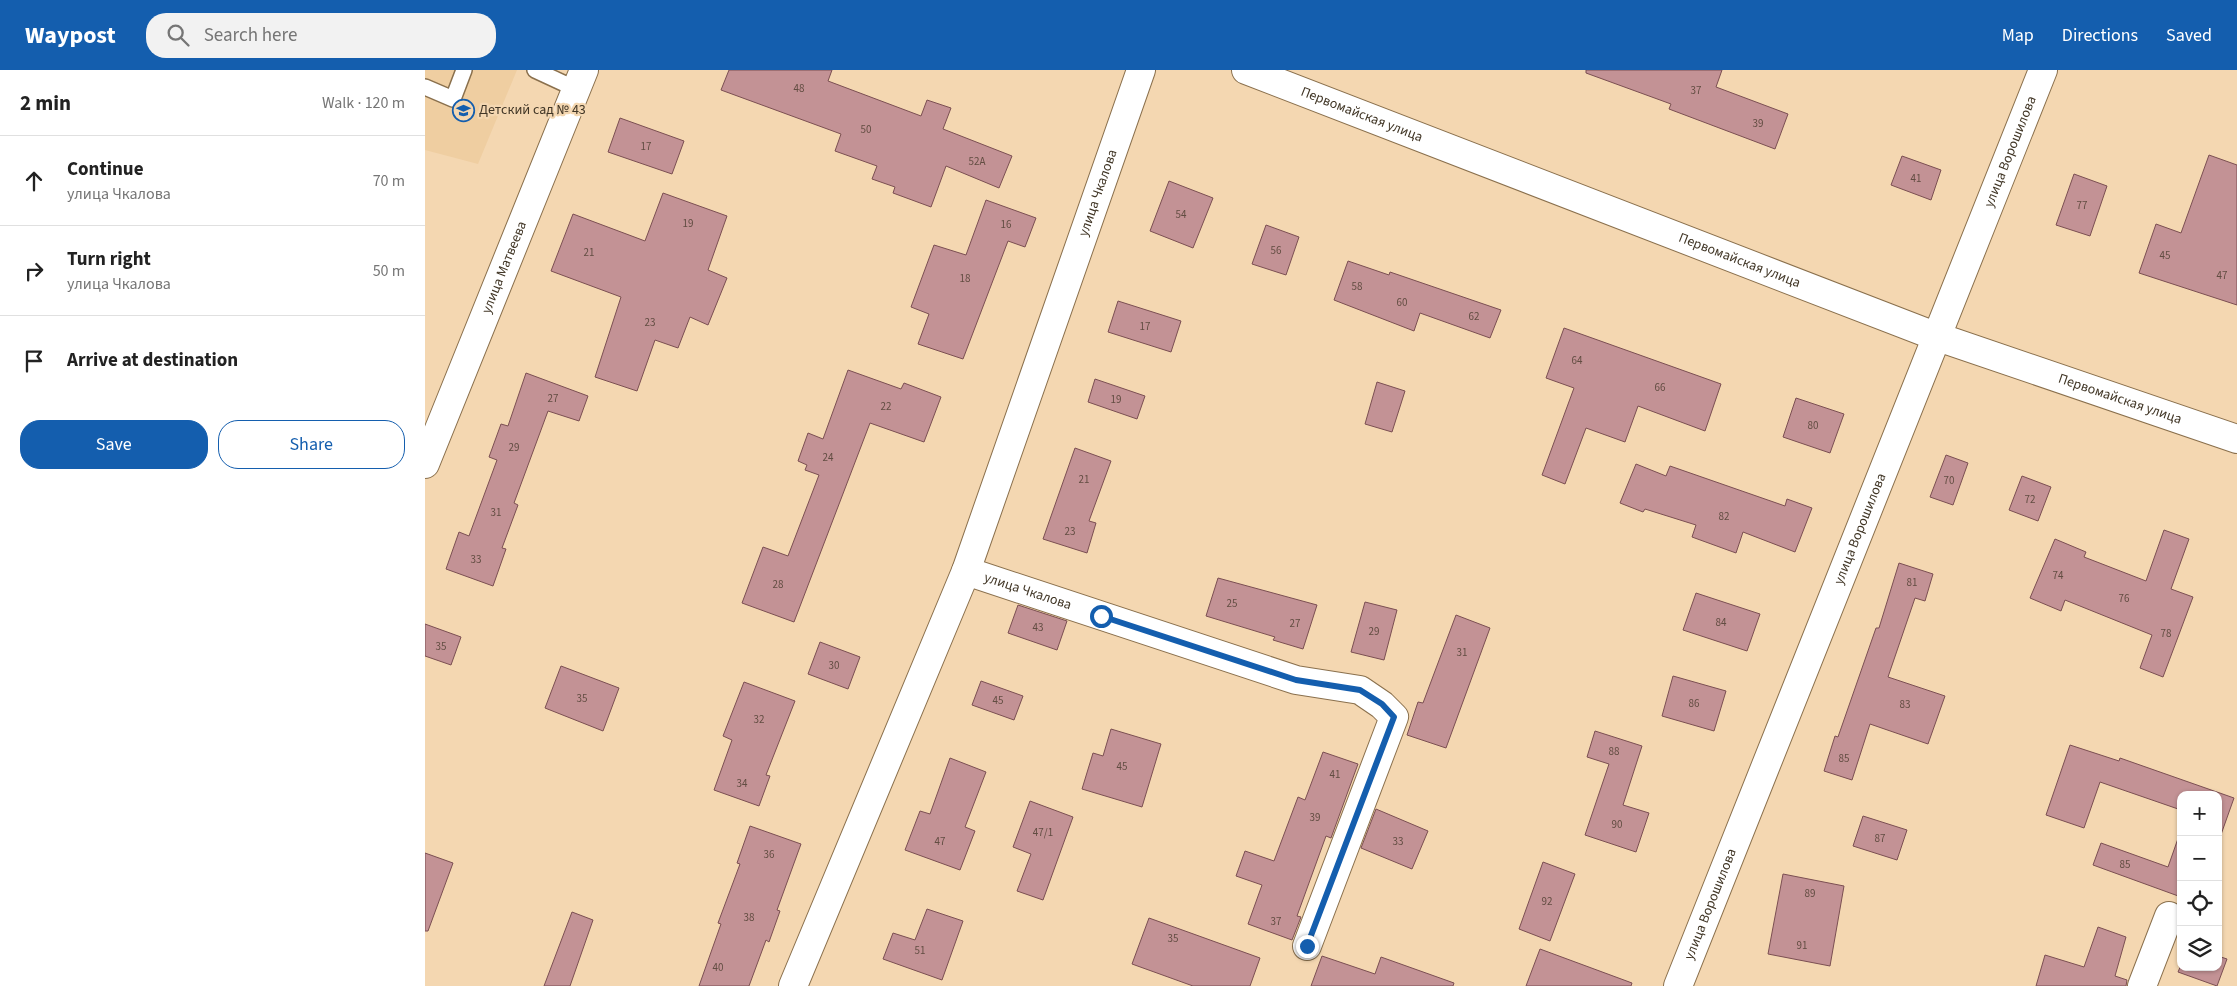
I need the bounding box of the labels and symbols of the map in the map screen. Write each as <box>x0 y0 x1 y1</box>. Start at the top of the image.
house number: 48 <box>794 81 805 96</box>
street label: Первомайская улица <box>1298 82 1426 147</box>
house number: 37 <box>1691 83 1701 98</box>
street label: улица Ворошилова <box>1979 93 2042 210</box>
school or university icon: Детский сад № 43 <box>451 98 475 122</box>
place label: Детский сад № 43 <box>479 100 586 120</box>
house number: 39 <box>1753 116 1763 131</box>
house number: 50 <box>861 122 871 137</box>
house number: 17 <box>641 139 651 154</box>
street label: улица Чкалова <box>1074 147 1122 239</box>
house number: 52А <box>969 154 985 169</box>
house number: 41 <box>1911 171 1921 186</box>
house number: 77 <box>2077 198 2087 213</box>
house number: 54 <box>1176 207 1187 222</box>
house number: 19 <box>683 216 693 231</box>
house number: 16 <box>1001 217 1012 232</box>
street label: улица Матвеева <box>477 218 532 317</box>
street label: Первомайская улица <box>1676 228 1803 293</box>
house number: 56 <box>1271 243 1282 258</box>
house number: 21 <box>584 245 594 260</box>
house number: 45 <box>2160 248 2170 263</box>
house number: 47 <box>2217 268 2227 283</box>
house number: 18 <box>960 271 971 286</box>
house number: 58 <box>1352 279 1363 294</box>
house number: 60 <box>1397 295 1407 310</box>
house number: 62 <box>1469 309 1479 324</box>
house number: 23 <box>645 315 655 330</box>
house number: 17 <box>1140 319 1150 334</box>
house number: 64 <box>1572 353 1583 368</box>
street label: Первомайская улица <box>2056 369 2184 429</box>
house number: 66 <box>1655 380 1666 395</box>
house number: 27 <box>548 391 558 406</box>
house number: 19 <box>1111 392 1121 407</box>
house number: 22 <box>881 399 891 414</box>
house number: 80 <box>1808 418 1818 433</box>
house number: 29 <box>509 440 519 455</box>
house number: 24 <box>823 450 834 465</box>
street label: улица Ворошилова <box>1829 470 1891 588</box>
house number: 21 <box>1079 472 1089 487</box>
house number: 70 <box>1944 473 1954 488</box>
house number: 72 <box>2025 492 2035 507</box>
house number: 31 <box>491 505 501 520</box>
house number: 82 <box>1719 509 1729 524</box>
house number: 23 <box>1065 524 1075 539</box>
house number: 33 <box>471 552 481 567</box>
street label: улица Чкалова <box>981 568 1074 615</box>
house number: 74 <box>2053 568 2064 583</box>
house number: 81 <box>1907 575 1917 590</box>
house number: 28 <box>773 577 784 592</box>
house number: 76 <box>2119 591 2130 606</box>
house number: 25 <box>1227 596 1237 611</box>
route start <box>1090 605 1113 628</box>
house number: 84 <box>1716 615 1727 630</box>
house number: 27 <box>1290 616 1300 631</box>
house number: 43 <box>1033 620 1043 635</box>
house number: 29 <box>1369 624 1379 639</box>
house number: 78 <box>2161 626 2172 641</box>
house number: 35 <box>436 639 446 654</box>
house number: 31 <box>1457 645 1467 660</box>
house number: 30 <box>829 658 839 673</box>
house number: 35 <box>577 691 587 706</box>
house number: 45 <box>993 693 1003 708</box>
house number: 86 <box>1689 696 1700 711</box>
house number: 83 <box>1900 697 1910 712</box>
house number: 32 <box>754 712 764 727</box>
house number: 88 <box>1609 744 1620 759</box>
house number: 85 <box>1839 751 1849 766</box>
house number: 45 <box>1117 759 1127 774</box>
house number: 41 <box>1330 767 1340 782</box>
house number: 34 <box>737 776 748 791</box>
house number: 39 <box>1310 810 1320 825</box>
house number: 90 <box>1612 817 1622 832</box>
house number: 47/1 <box>1033 825 1053 840</box>
house number: 87 <box>1875 831 1885 846</box>
house number: 47 <box>935 834 945 849</box>
house number: 33 <box>1393 834 1403 849</box>
street label: улица Ворошилова <box>1679 846 1742 963</box>
house number: 36 <box>764 847 775 862</box>
house number: 85 <box>2120 857 2130 872</box>
house number: 89 <box>1805 886 1815 901</box>
house number: 92 <box>1542 894 1552 909</box>
house number: 38 <box>744 910 755 925</box>
house number: 37 <box>1271 914 1281 929</box>
house number: 35 <box>1168 931 1178 946</box>
route end <box>1296 935 1319 958</box>
house number: 91 <box>1797 938 1807 953</box>
house number: 51 <box>915 943 925 958</box>
house number: 40 <box>713 960 723 975</box>

